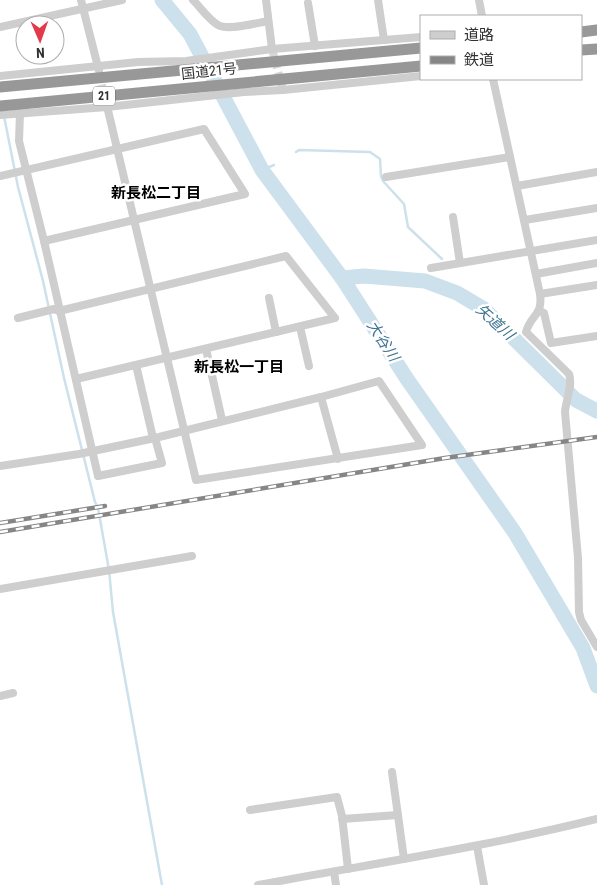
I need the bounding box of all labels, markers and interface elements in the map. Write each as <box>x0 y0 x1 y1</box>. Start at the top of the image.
north arrow <box>15 15 65 65</box>
legend <box>420 15 582 80</box>
text: 道路 <box>464 26 494 44</box>
text: N <box>36 45 45 61</box>
text: 鉄道 <box>464 51 494 69</box>
street label: 国道21号 <box>180 60 238 82</box>
road number: 21 <box>93 86 115 105</box>
district label: 新長松二丁目 <box>111 184 201 202</box>
water label: 矢道川 <box>472 300 519 345</box>
water label: 大谷川 <box>363 317 404 366</box>
district label: 新長松一丁目 <box>194 358 284 376</box>

